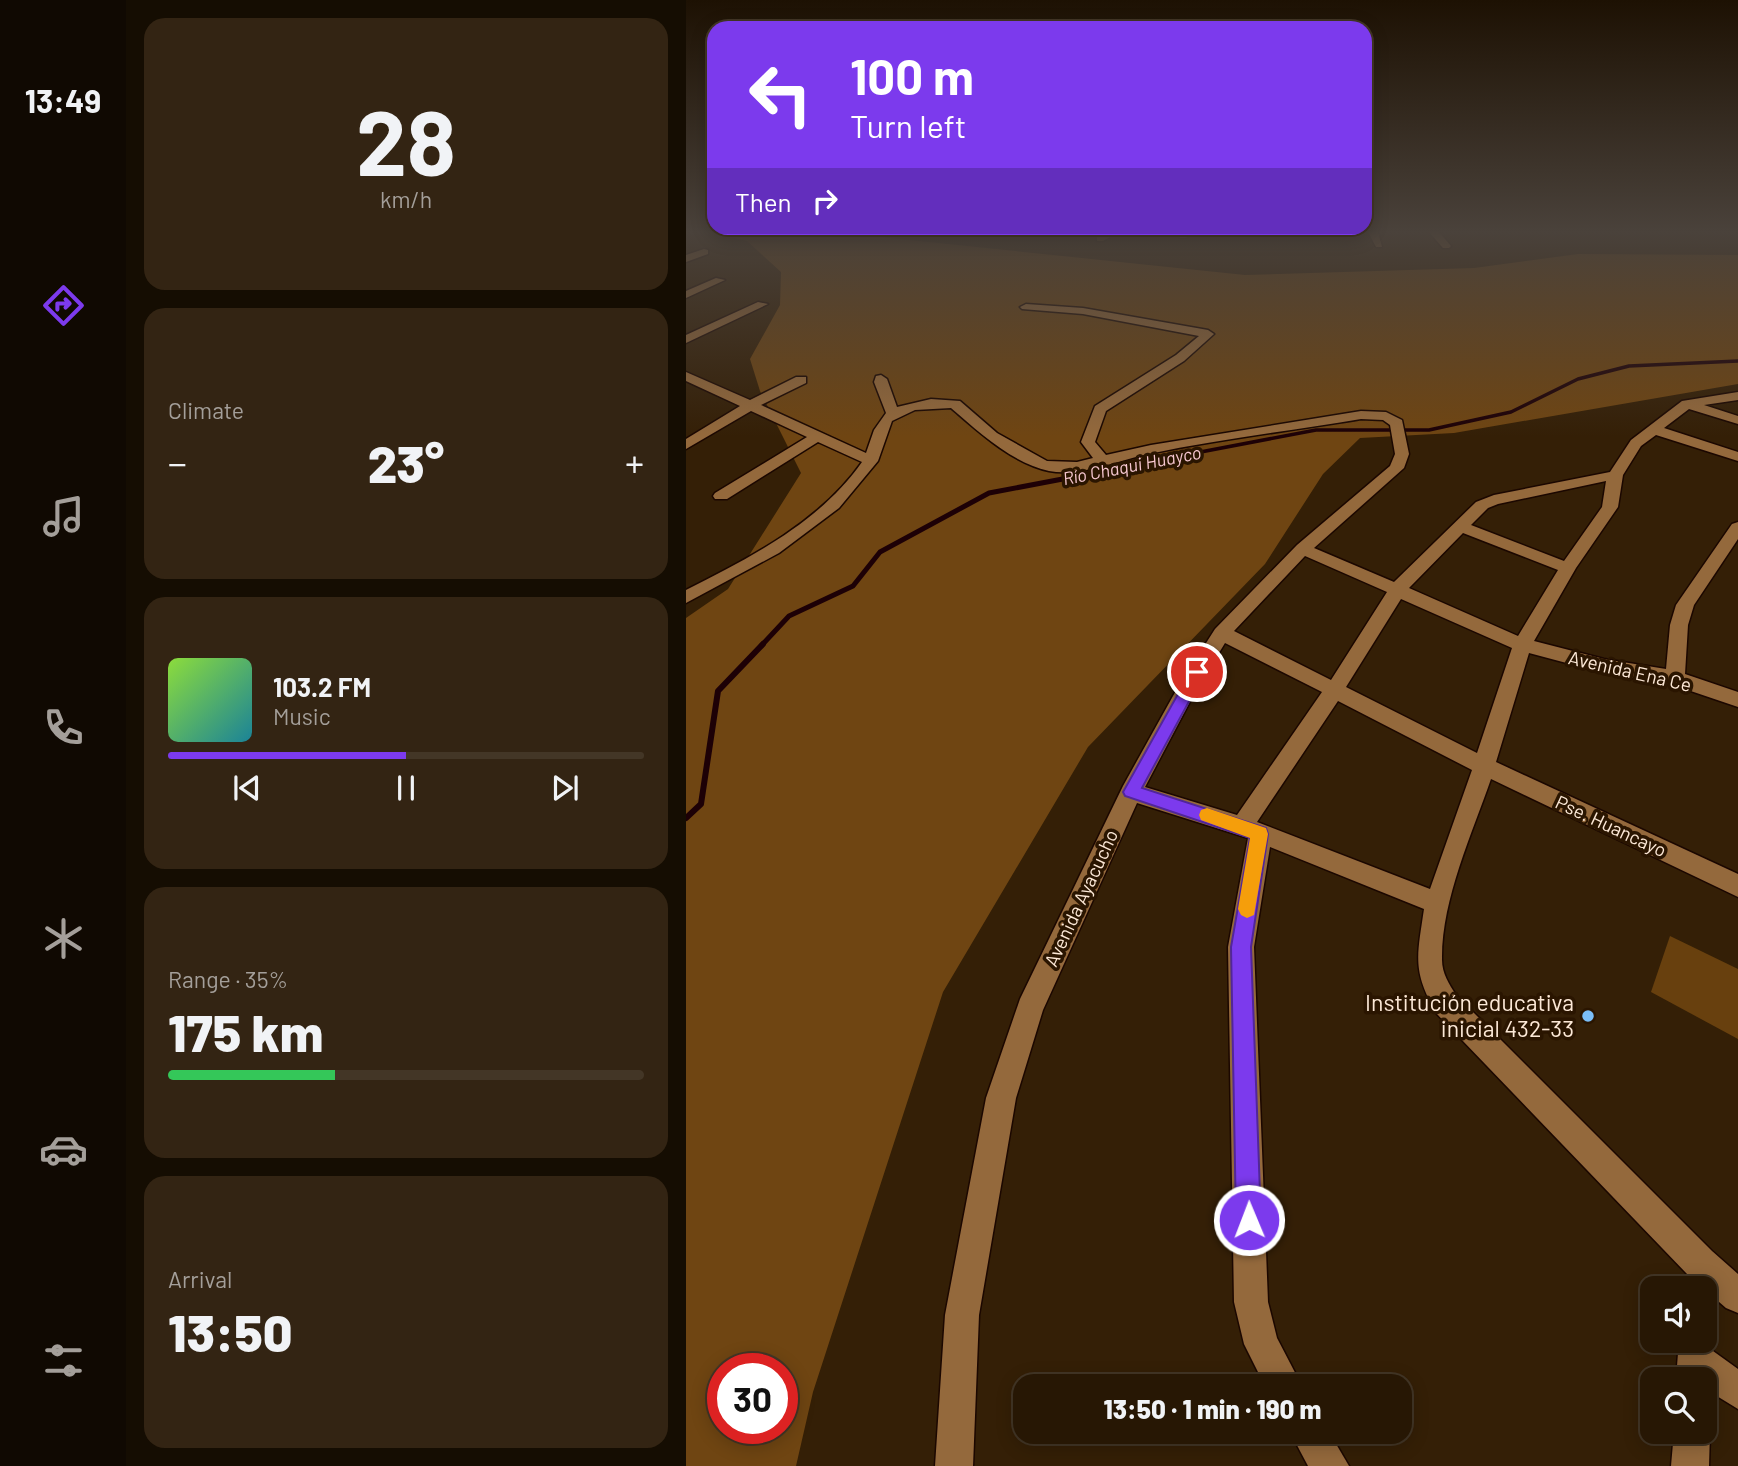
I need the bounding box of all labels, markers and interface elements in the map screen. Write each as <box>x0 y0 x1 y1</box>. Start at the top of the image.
text: 100 m <box>850 46 974 105</box>
icon: left <box>735 49 826 140</box>
text: 13:49 <box>25 81 101 119</box>
text: 28 <box>356 85 456 194</box>
text: Turn left <box>850 106 967 144</box>
icon: right <box>806 182 844 220</box>
text: km/h <box>380 185 432 213</box>
text: Then <box>735 186 792 217</box>
icon: directions <box>39 281 88 330</box>
text: Climate <box>168 396 244 424</box>
text: 23° <box>368 431 444 493</box>
text: − <box>168 439 187 485</box>
text: + <box>625 439 644 485</box>
water label: Río Chaqui Huayco <box>1061 441 1203 489</box>
icon: music <box>39 492 88 541</box>
pin <box>1167 642 1227 702</box>
street label: Avenida Ena Ce <box>1566 645 1694 696</box>
icon: arrive <box>1178 653 1216 691</box>
text: 103.2 FM <box>273 671 371 702</box>
text: Music <box>273 702 331 730</box>
icon: phone <box>39 703 88 752</box>
icon: previous <box>228 769 266 807</box>
icon: pause <box>387 769 425 807</box>
icon: next <box>546 769 584 807</box>
street label: Pse. Huancayo <box>1552 790 1670 861</box>
street label: Avenida Ayacucho <box>1039 826 1122 970</box>
icon: climate <box>39 914 88 963</box>
text: Range · 35% <box>168 965 288 993</box>
place label: Institución educativa inicial 432-33 <box>1365 988 1574 1042</box>
text: 175 km <box>168 1000 324 1062</box>
marker: Institución educativa inicial 432-33 <box>1580 1008 1596 1024</box>
icon: car <box>39 1125 88 1174</box>
position arrow <box>1212 1183 1286 1257</box>
text: Arrival <box>168 1265 232 1293</box>
map controls <box>1640 1276 1717 1444</box>
button: sound <box>1640 1276 1717 1353</box>
text: 13:50 <box>168 1300 293 1362</box>
icon: filters <box>39 1336 88 1385</box>
speed limit sign: 30 <box>707 1353 798 1444</box>
button: search <box>1640 1367 1717 1444</box>
text: 13:50 · 1 min · 190 m <box>1104 1393 1321 1424</box>

